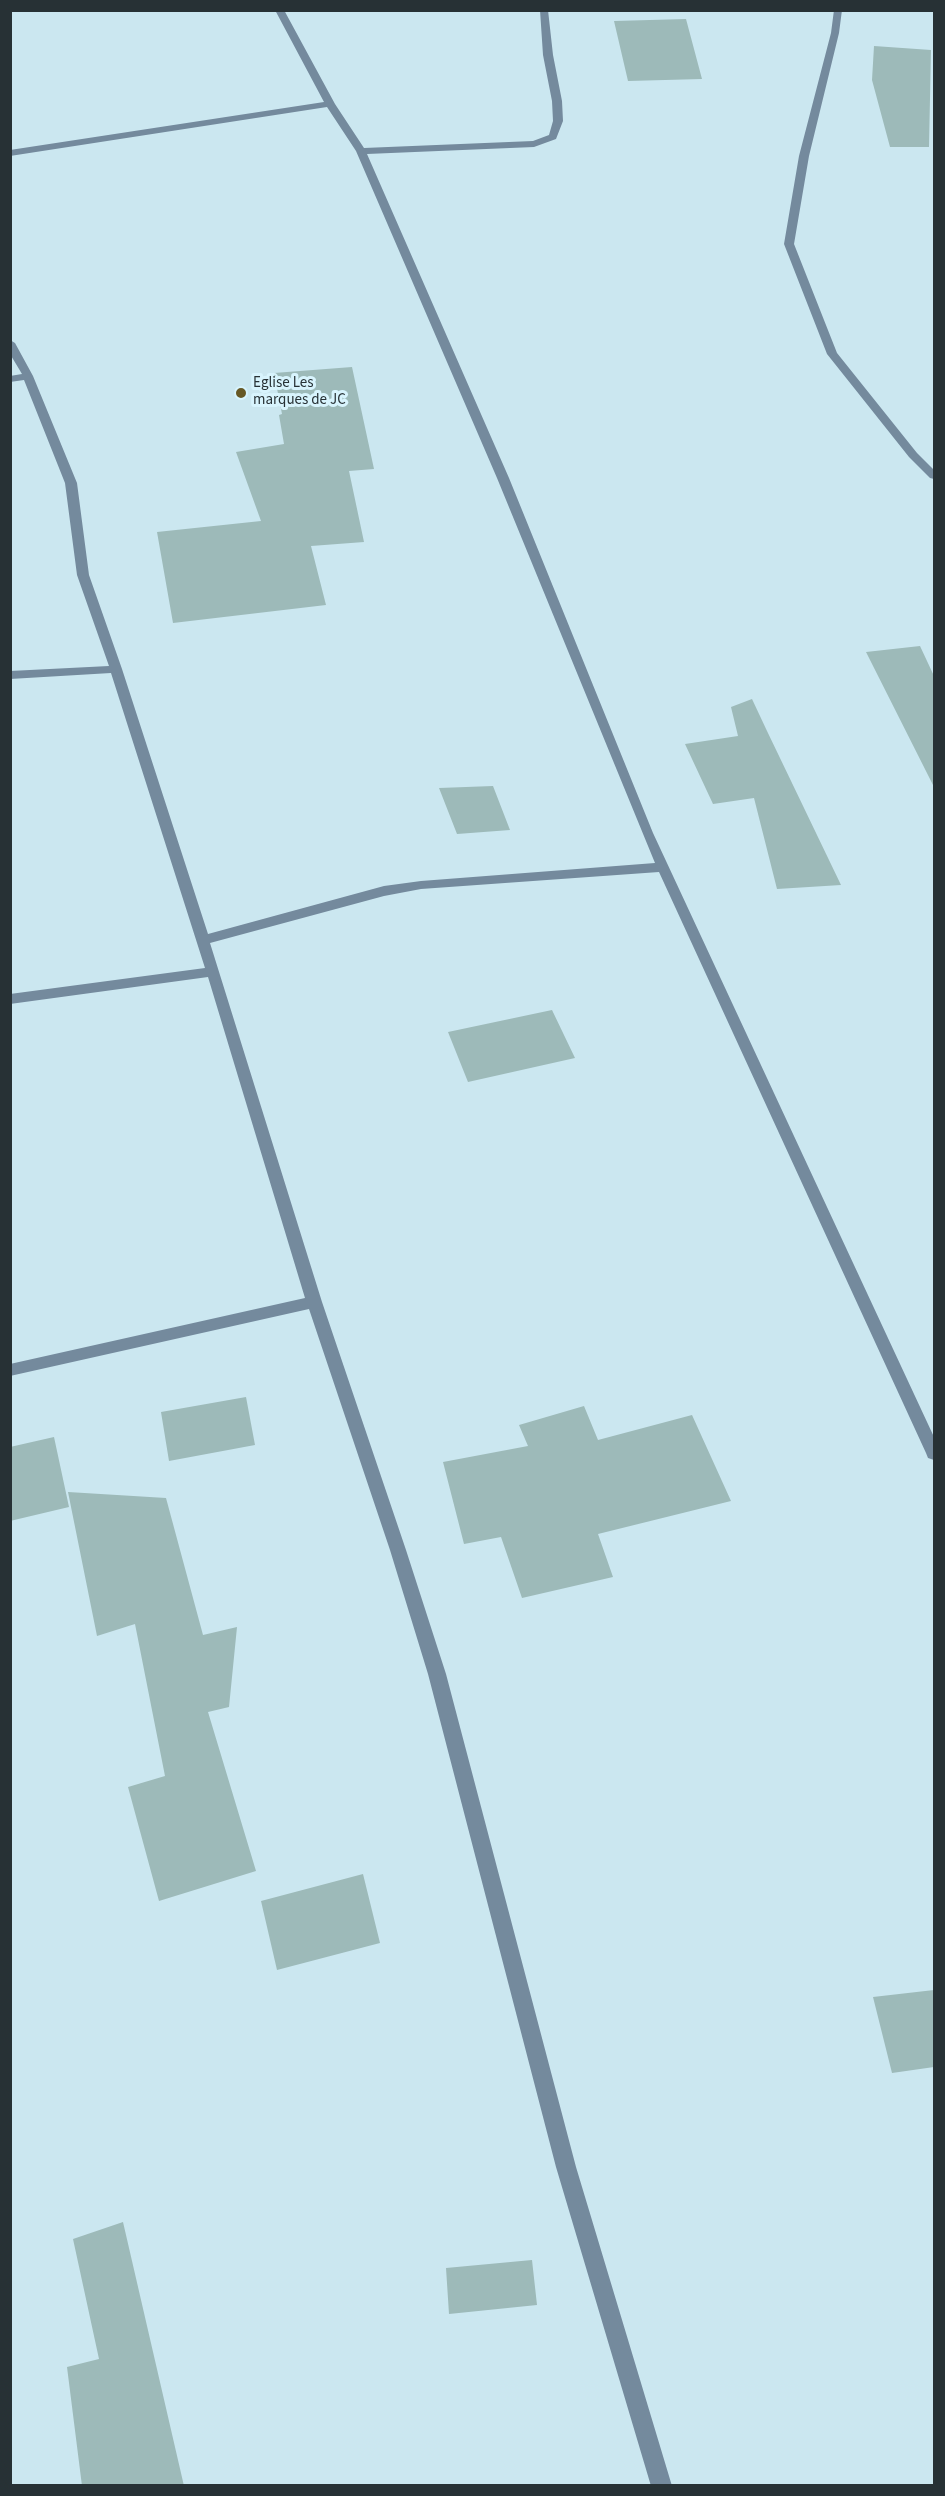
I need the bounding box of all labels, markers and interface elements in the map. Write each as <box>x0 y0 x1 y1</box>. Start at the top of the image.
place label: Eglise Les marques de JC <box>253 375 346 410</box>
marker: Eglise Les marques de JC <box>234 386 248 400</box>

